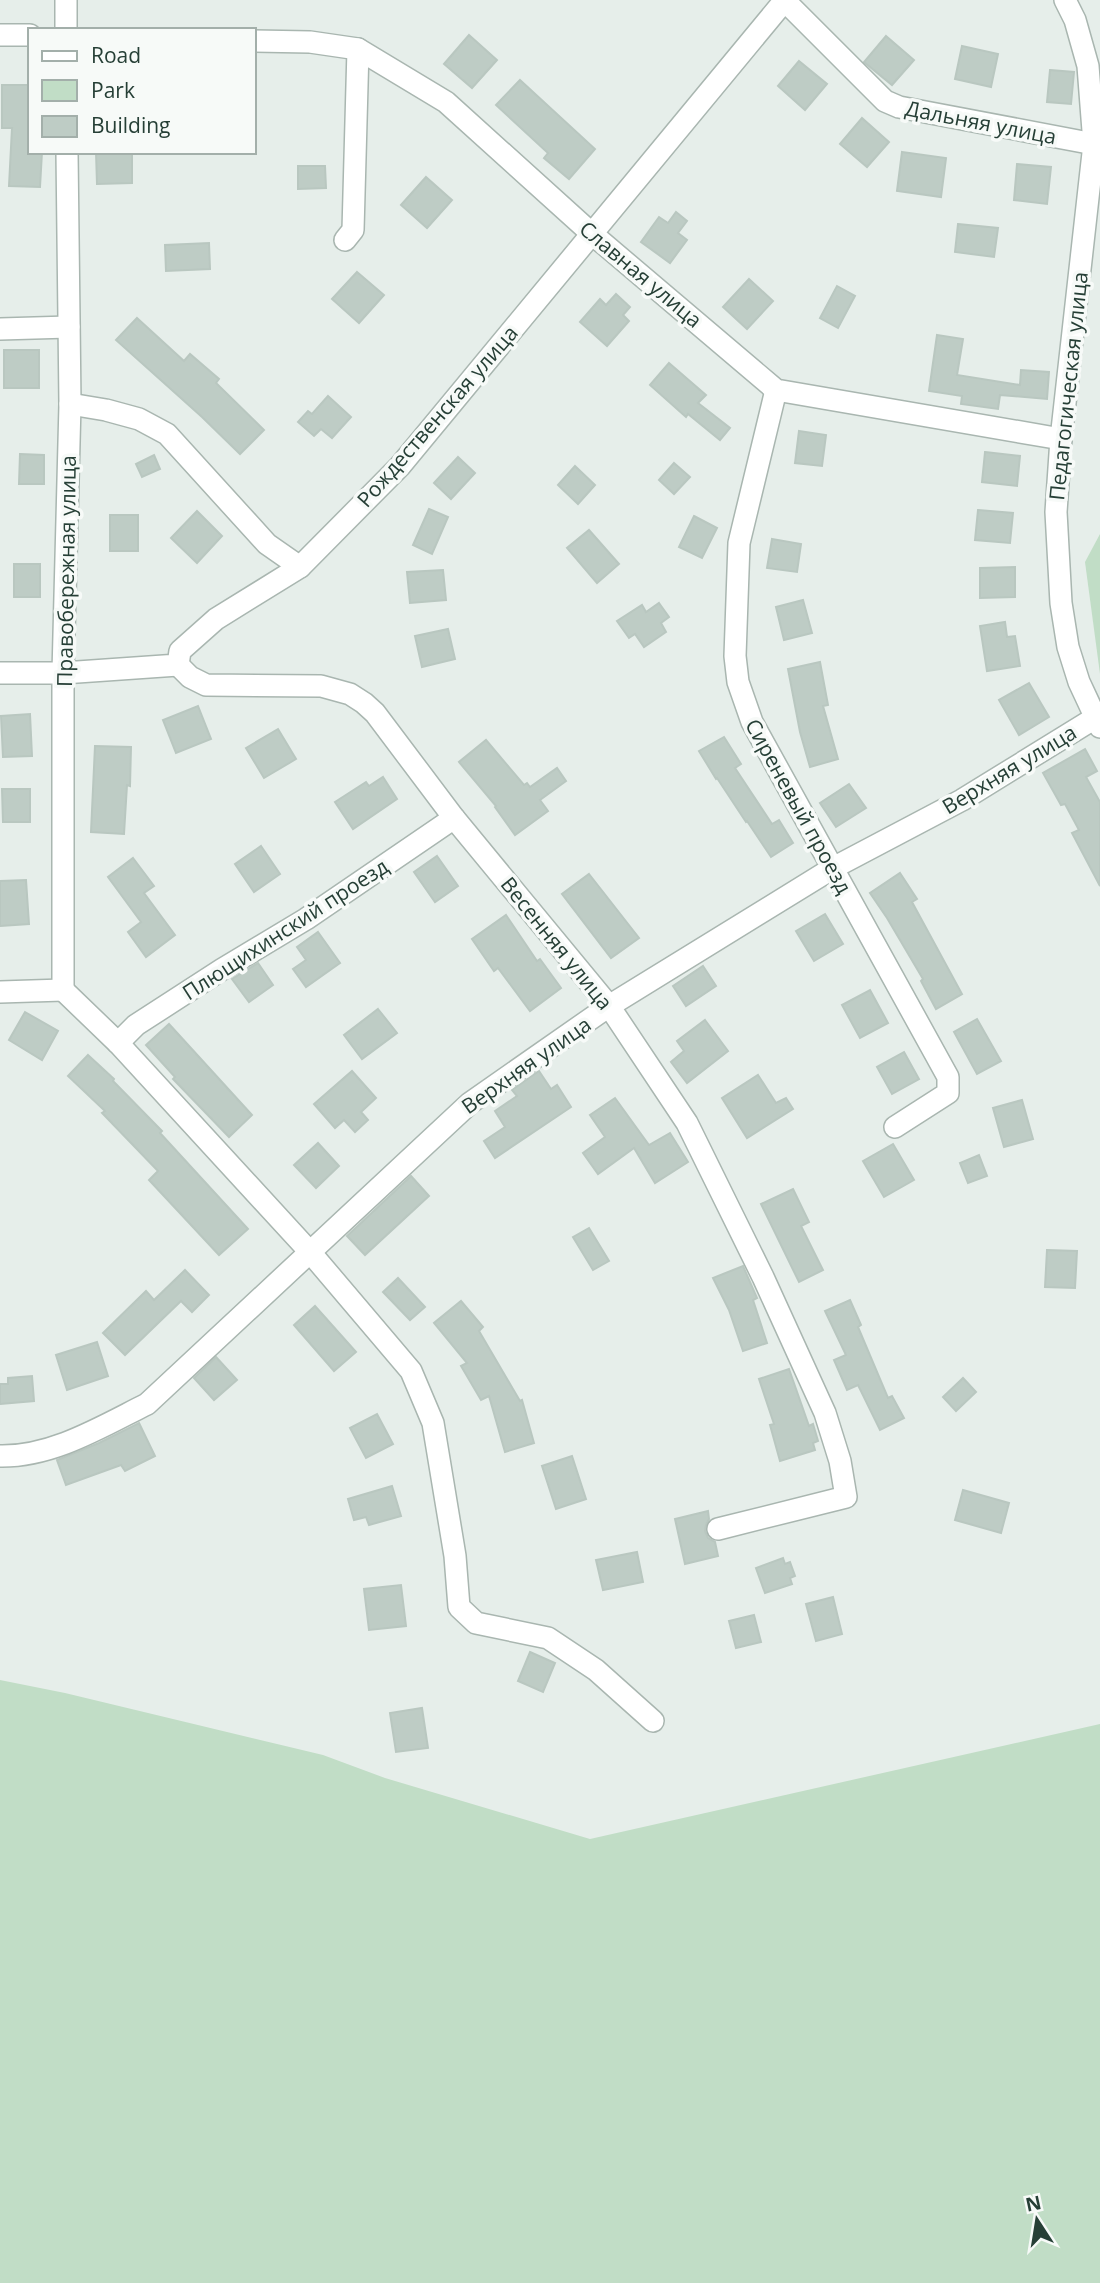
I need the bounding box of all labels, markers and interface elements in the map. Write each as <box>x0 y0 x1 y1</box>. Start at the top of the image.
legend <box>28 28 256 154</box>
text: Road <box>91 41 141 69</box>
text: Park <box>91 76 135 104</box>
street label: Дальняя улица <box>903 94 1059 150</box>
text: Building <box>91 111 170 139</box>
street label: Славная улица <box>574 215 708 333</box>
street label: Педагогическая улица <box>1042 270 1094 502</box>
street label: Рождественская улица <box>350 319 524 513</box>
street label: Правобережная улица <box>50 455 82 687</box>
street label: Сиреневый проезд <box>739 714 859 898</box>
street label: Верхняя улица <box>937 718 1081 820</box>
street label: Плющихинский проезд <box>177 852 393 1006</box>
street label: Весенняя улица <box>495 871 619 1015</box>
street label: Верхняя улица <box>456 1010 596 1120</box>
north arrow <box>1002 2185 1072 2255</box>
text: N <box>1023 2189 1044 2218</box>

